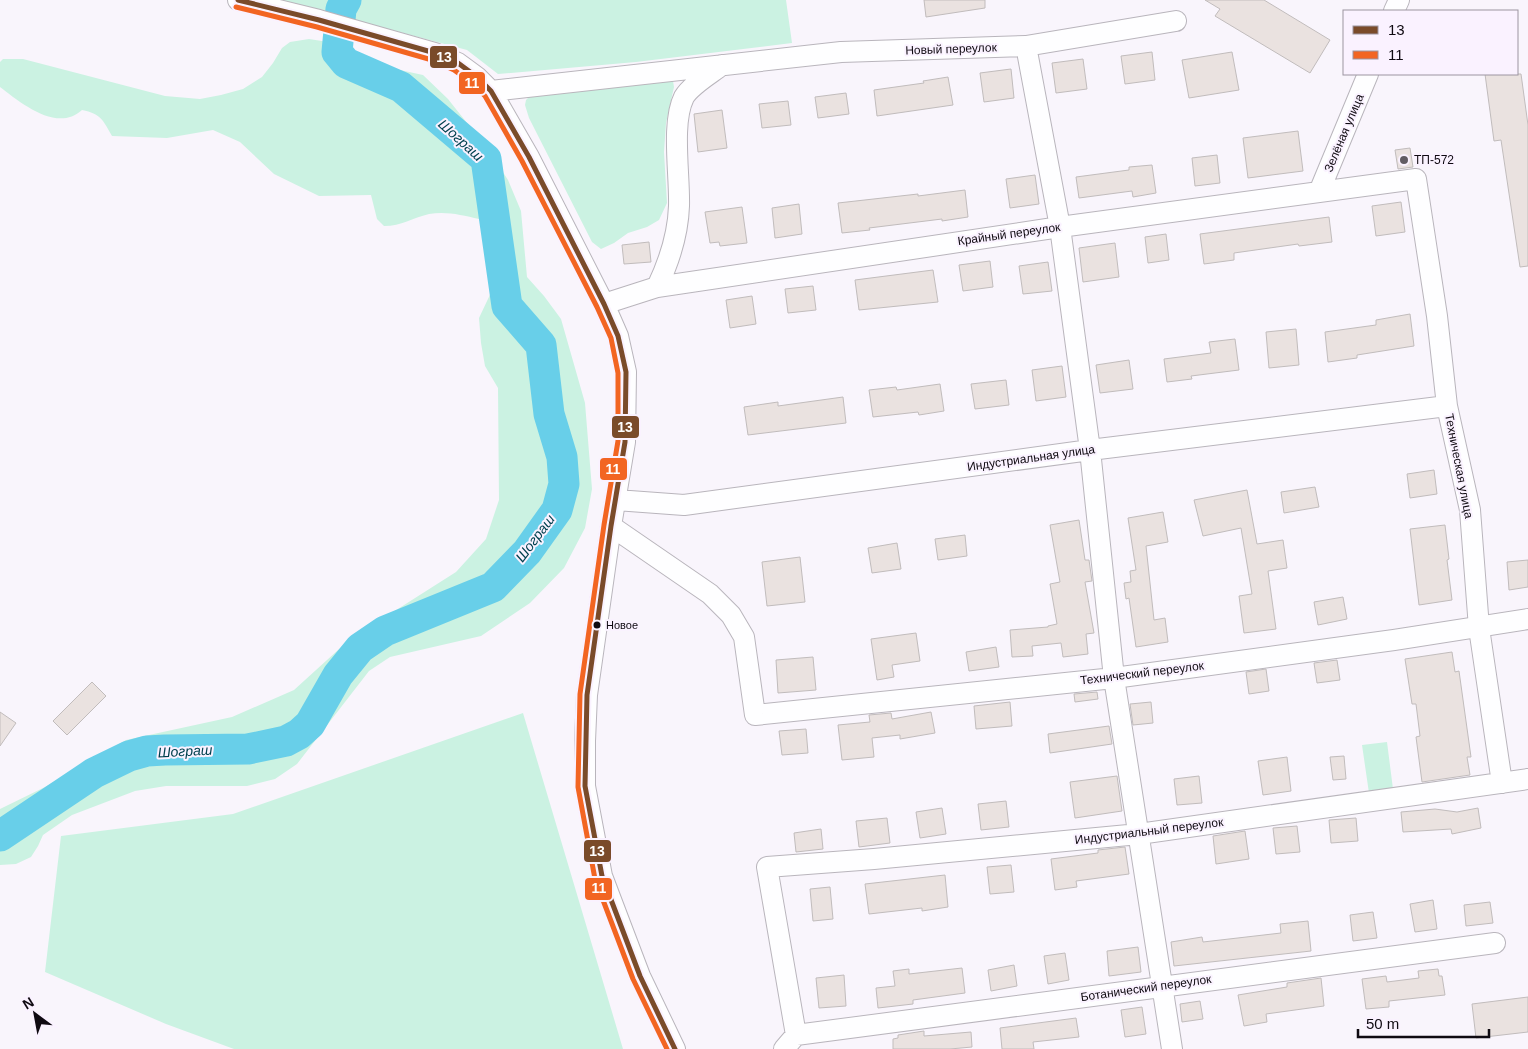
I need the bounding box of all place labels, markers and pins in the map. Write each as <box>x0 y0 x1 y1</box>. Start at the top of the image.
place label: ТП-572 <box>1414 153 1454 167</box>
marker: ТП-572 <box>1398 154 1410 166</box>
place label: Новое <box>606 619 638 631</box>
marker: Новое <box>592 620 602 630</box>

